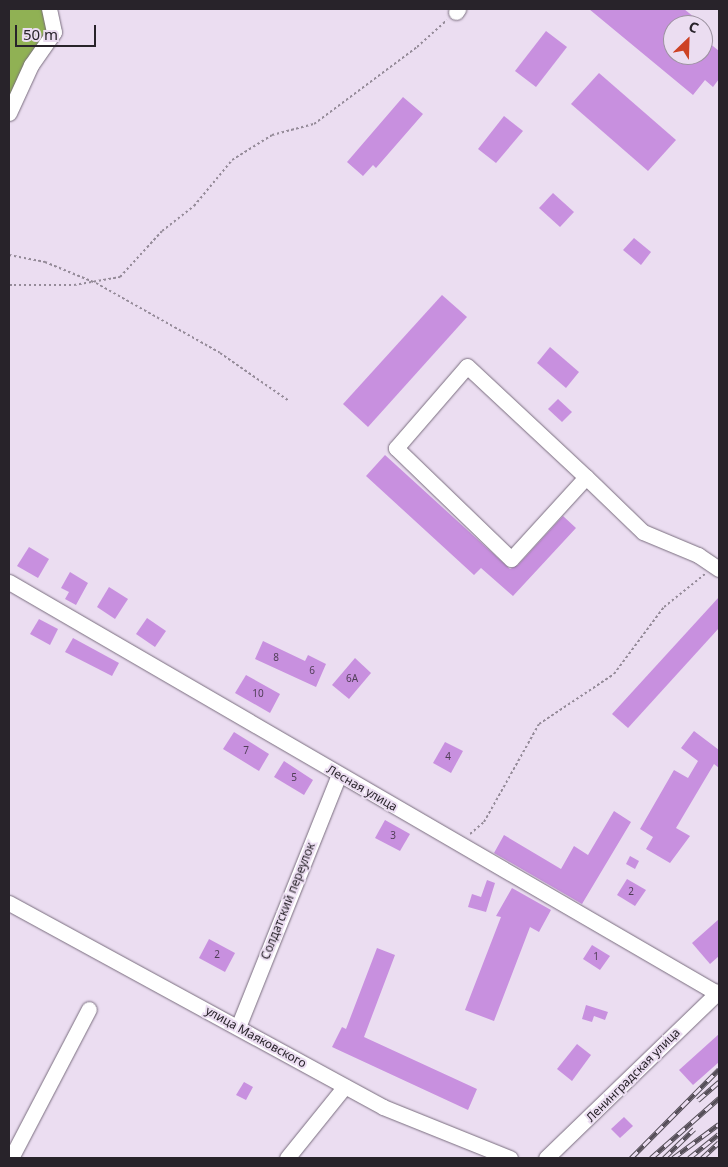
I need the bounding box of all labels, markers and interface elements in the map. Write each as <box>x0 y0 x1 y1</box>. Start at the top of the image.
scale bar <box>18 15 99 47</box>
north arrow <box>663 15 713 65</box>
text: С <box>686 16 702 37</box>
text: 50 m <box>23 24 58 44</box>
house number: 8 <box>273 652 279 664</box>
house number: 6 <box>309 665 315 677</box>
house number: 6А <box>346 673 358 685</box>
house number: 10 <box>252 688 264 700</box>
house number: 7 <box>243 745 249 757</box>
house number: 4 <box>445 751 451 763</box>
street label: Лесная улица <box>324 762 400 814</box>
house number: 5 <box>291 772 297 784</box>
house number: 3 <box>390 830 396 842</box>
street label: Солдатский переулок <box>258 840 318 962</box>
house number: 2 <box>628 886 634 898</box>
house number: 2 <box>214 949 220 961</box>
house number: 1 <box>593 951 599 963</box>
street label: улица Маяковского <box>203 1003 309 1071</box>
street label: Ленинградская улица <box>583 1025 683 1125</box>

